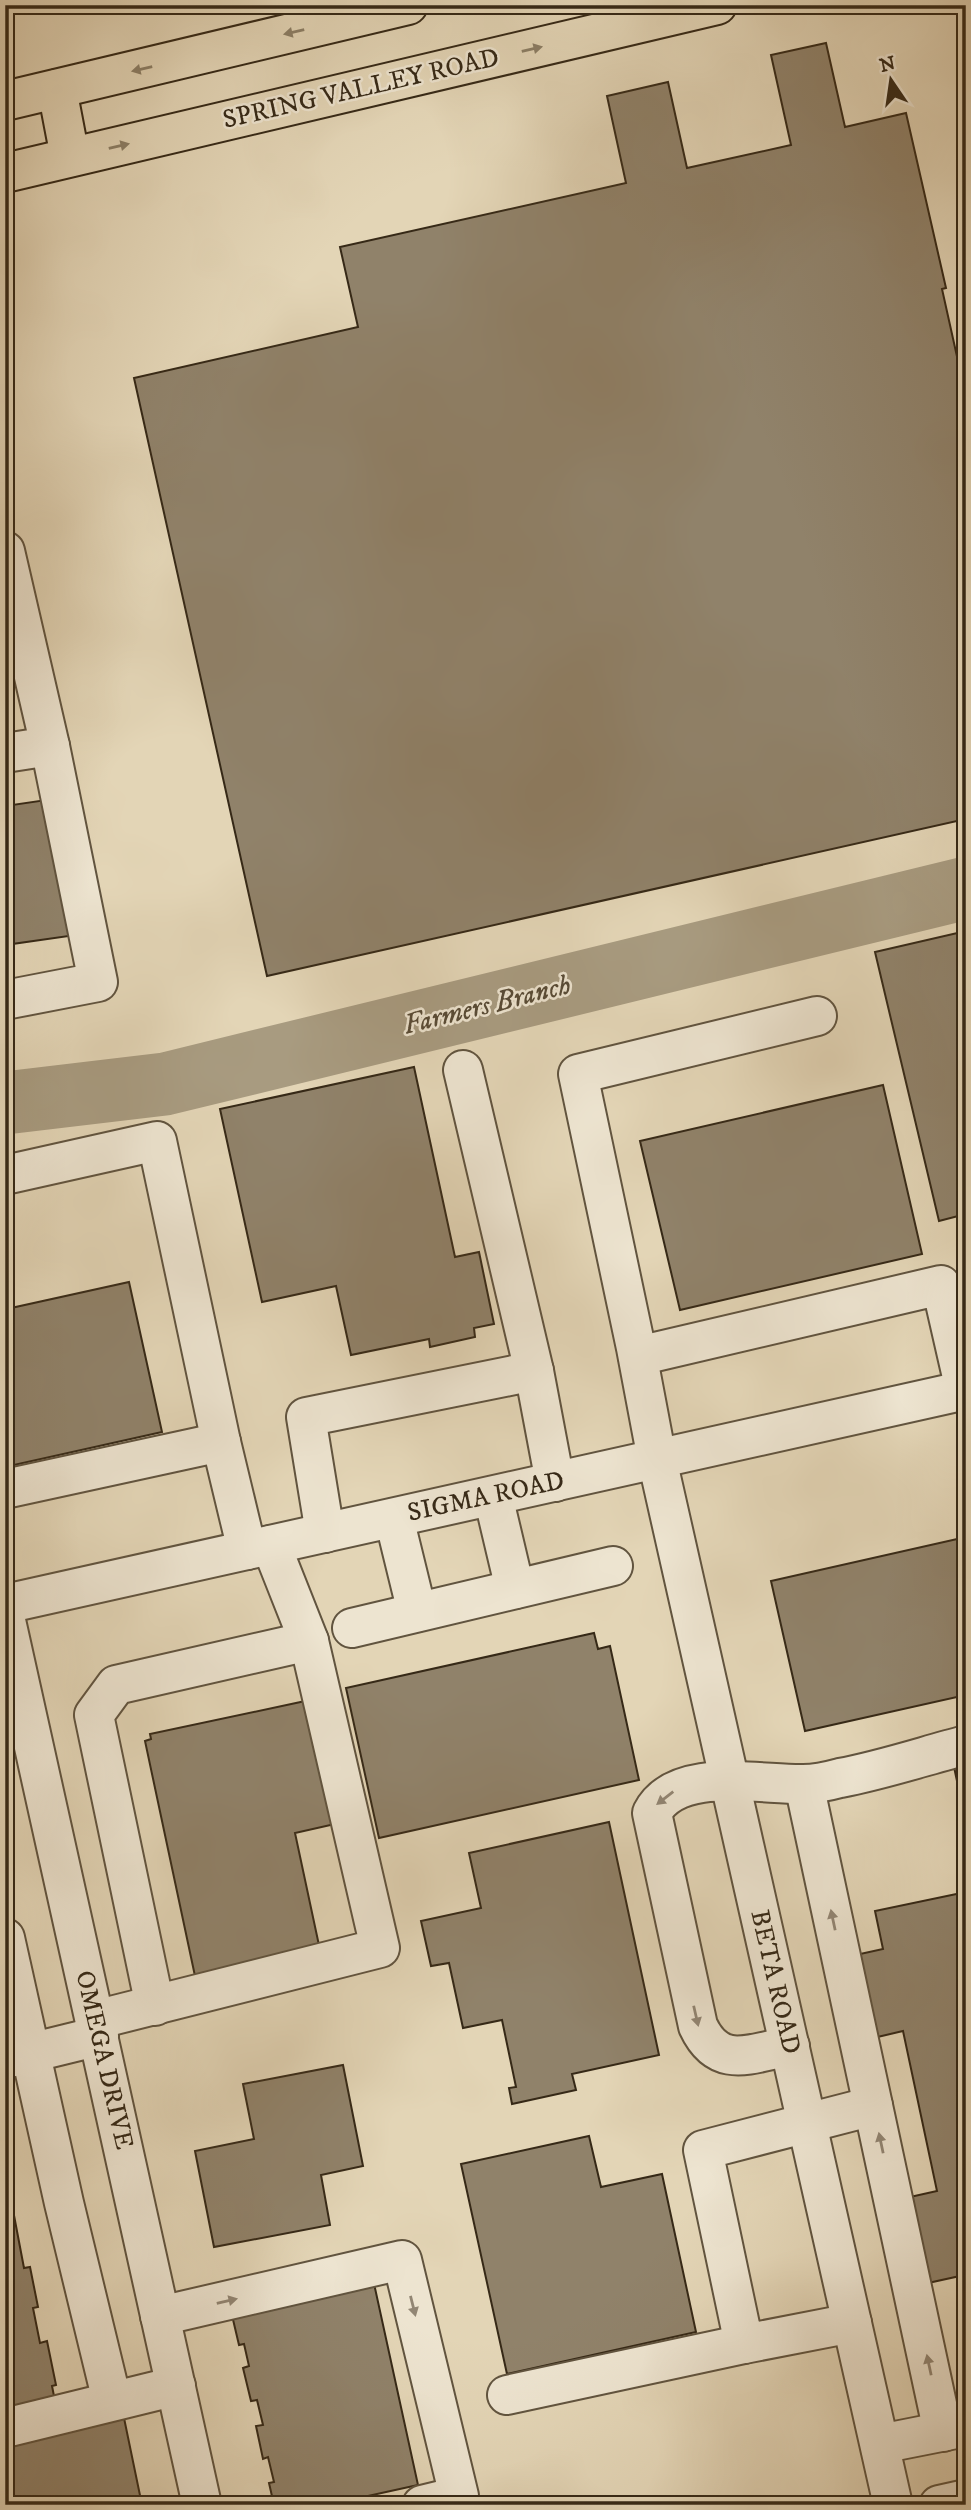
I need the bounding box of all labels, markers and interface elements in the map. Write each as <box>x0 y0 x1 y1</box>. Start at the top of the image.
one-way arrow <box>283 27 305 38</box>
street label: SPRING VALLEY ROAD <box>220 41 502 137</box>
one-way arrow <box>521 43 543 54</box>
north arrow <box>856 46 926 116</box>
text: N <box>877 52 898 78</box>
one-way arrow <box>131 64 153 75</box>
one-way arrow <box>108 140 130 151</box>
water label: Farmers Branch <box>399 967 575 1043</box>
street label: SIGMA ROAD <box>405 1464 567 1530</box>
one-way arrow <box>657 1791 675 1806</box>
street label: BETA ROAD <box>742 1907 808 2057</box>
one-way arrow <box>828 1909 839 1931</box>
street label: OMEGA DRIVE <box>67 1967 141 2153</box>
one-way arrow <box>691 2005 702 2027</box>
one-way arrow <box>875 2132 886 2154</box>
one-way arrow <box>216 2295 238 2306</box>
one-way arrow <box>408 2295 419 2317</box>
one-way arrow <box>923 2354 934 2376</box>

